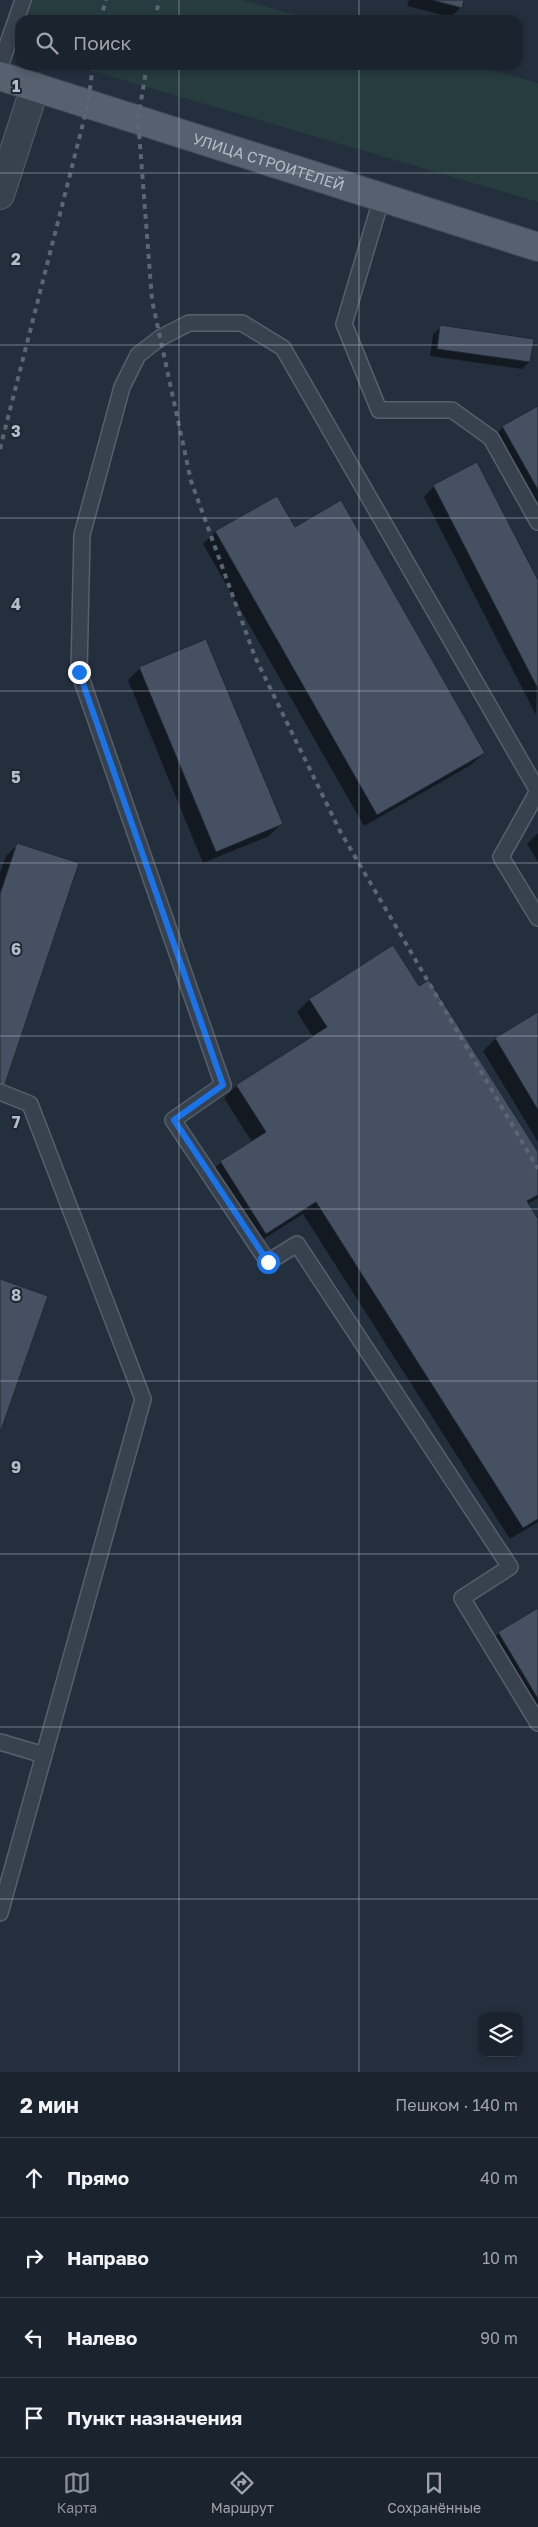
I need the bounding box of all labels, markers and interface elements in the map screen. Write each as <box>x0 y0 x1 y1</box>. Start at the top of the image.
search box <box>15 15 523 70</box>
icon: search <box>33 29 61 57</box>
text: Поиск <box>73 31 132 54</box>
text: 1 <box>12 76 20 96</box>
street label: УЛИЦА СТРОИТЕЛЕЙ <box>191 129 347 194</box>
text: 2 <box>11 249 21 269</box>
text: 3 <box>11 421 21 441</box>
text: 4 <box>11 594 21 614</box>
route end <box>68 661 91 684</box>
text: 5 <box>11 767 21 787</box>
text: 6 <box>11 939 21 959</box>
text: 7 <box>12 1112 21 1132</box>
route start <box>257 1251 280 1274</box>
text: 8 <box>11 1285 21 1305</box>
text: 9 <box>11 1457 21 1477</box>
map controls <box>478 2012 523 2057</box>
button: layers <box>478 2012 523 2057</box>
text: 2 мин <box>20 2092 79 2118</box>
text: Пешком · 140 m <box>395 2095 518 2115</box>
icon: ahead <box>20 2164 48 2192</box>
text: Прямо <box>67 2166 129 2189</box>
text: 40 m <box>480 2168 518 2188</box>
icon: right <box>20 2244 48 2272</box>
text: Направо <box>67 2246 149 2269</box>
text: 10 m <box>482 2248 518 2268</box>
icon: left <box>20 2324 48 2352</box>
text: Налево <box>67 2326 137 2349</box>
text: 90 m <box>480 2328 518 2348</box>
icon: arrive <box>20 2404 48 2432</box>
text: Пункт назначения <box>67 2406 242 2429</box>
tab: Карта <box>57 2469 97 2516</box>
tab: Маршрут <box>211 2469 274 2516</box>
tab: Сохранённые <box>387 2469 481 2516</box>

